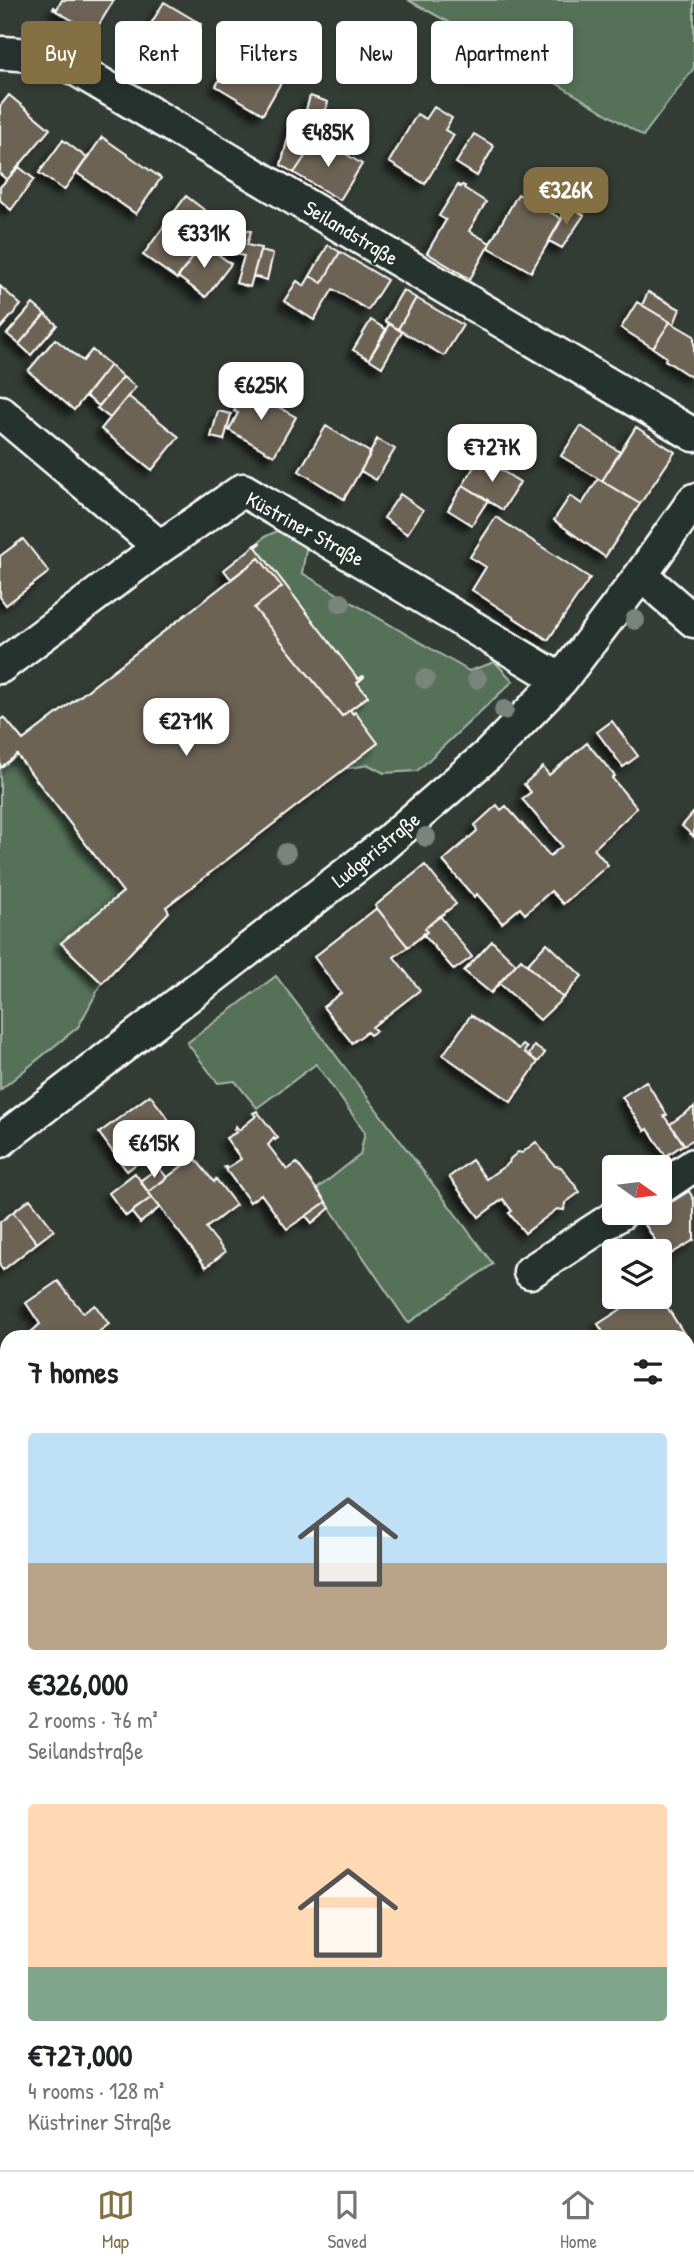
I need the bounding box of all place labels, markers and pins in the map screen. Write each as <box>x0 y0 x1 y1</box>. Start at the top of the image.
pin: €485K <box>279 110 377 169</box>
pin: €326K <box>517 168 615 227</box>
pin: €331K <box>155 210 253 270</box>
pin: €625K <box>212 362 310 422</box>
pin: €727K <box>443 424 541 484</box>
pin: €271K <box>137 698 235 758</box>
pin: €615K <box>105 1120 203 1180</box>

